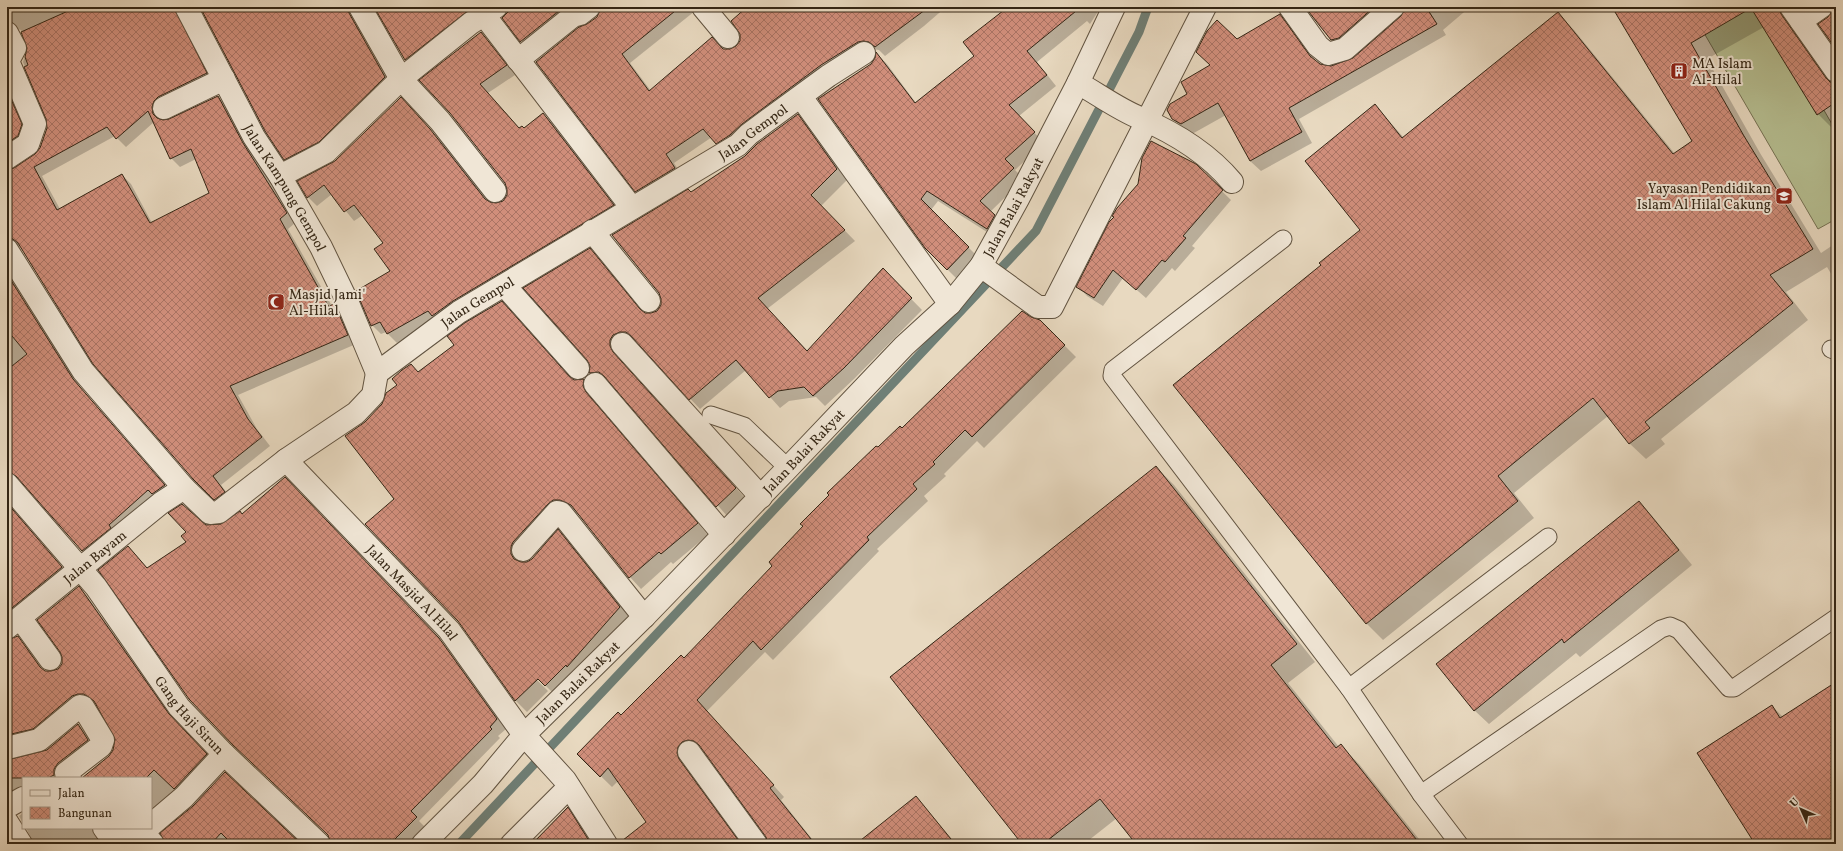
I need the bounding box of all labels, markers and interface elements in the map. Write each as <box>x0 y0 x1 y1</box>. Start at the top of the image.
place label: MA Islam Al-Hilal <box>1692 55 1752 90</box>
building icon: MA Islam Al-Hilal <box>1669 61 1689 81</box>
street label: Jalan Gempol <box>715 101 792 166</box>
street label: Jalan Kampung Gempol <box>238 121 330 255</box>
street label: Jalan Balai Rakyat <box>980 154 1049 261</box>
place label: Yayasan Pendidikan Islam Al Hilal Cakung <box>1637 180 1771 215</box>
school or university icon: Yayasan Pendidikan Islam Al Hilal Cakung <box>1774 186 1794 206</box>
street label: Jalan Gempol <box>438 273 518 333</box>
place label: Masjid Jami' Al-Hilal <box>289 286 365 321</box>
mosque icon: Masjid Jami' Al-Hilal <box>266 292 286 312</box>
street label: Jalan Balai Rakyat <box>759 406 850 499</box>
street label: Jalan Bayam <box>60 527 131 589</box>
street label: Jalan Masjid Al Hilal <box>361 541 462 645</box>
street label: Jalan Balai Rakyat <box>532 637 625 729</box>
street label: Gang Haji Sirun <box>149 673 228 759</box>
legend <box>22 777 152 829</box>
text: Jalan <box>58 786 85 802</box>
north arrow <box>1781 789 1821 829</box>
text: U <box>1787 795 1803 811</box>
text: Bangunan <box>58 806 112 822</box>

